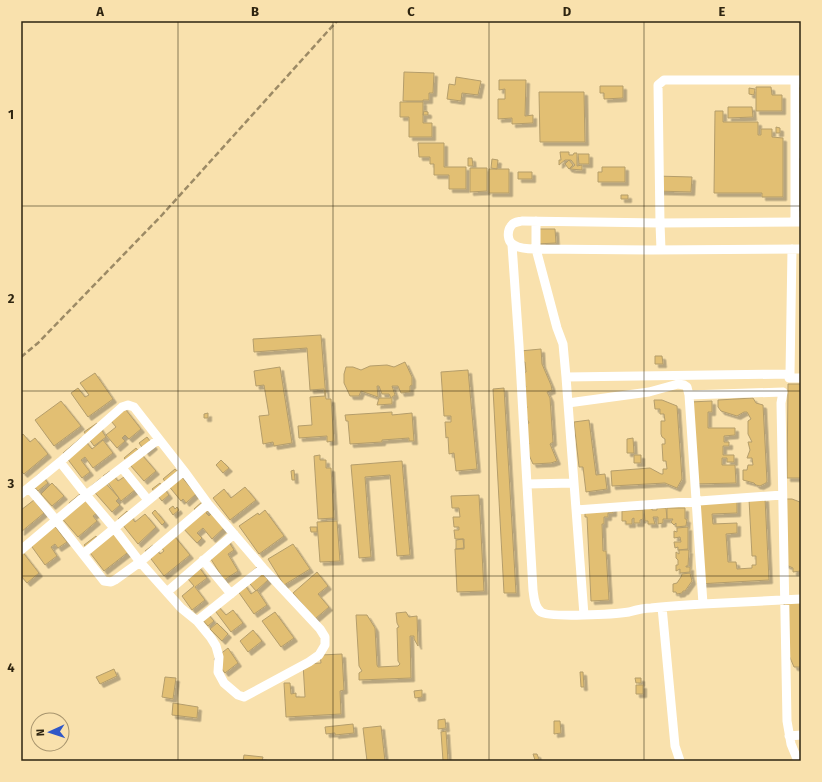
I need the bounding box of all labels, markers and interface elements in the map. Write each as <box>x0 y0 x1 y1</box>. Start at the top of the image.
text: A <box>95 4 104 19</box>
text: B <box>251 4 259 19</box>
text: C <box>407 4 415 19</box>
text: D <box>563 4 572 19</box>
text: E <box>719 4 726 19</box>
text: 1 <box>8 107 14 122</box>
text: 2 <box>8 291 15 306</box>
text: 3 <box>7 476 15 491</box>
text: 4 <box>7 660 15 675</box>
north arrow <box>30 712 70 752</box>
text: N <box>34 729 47 736</box>

